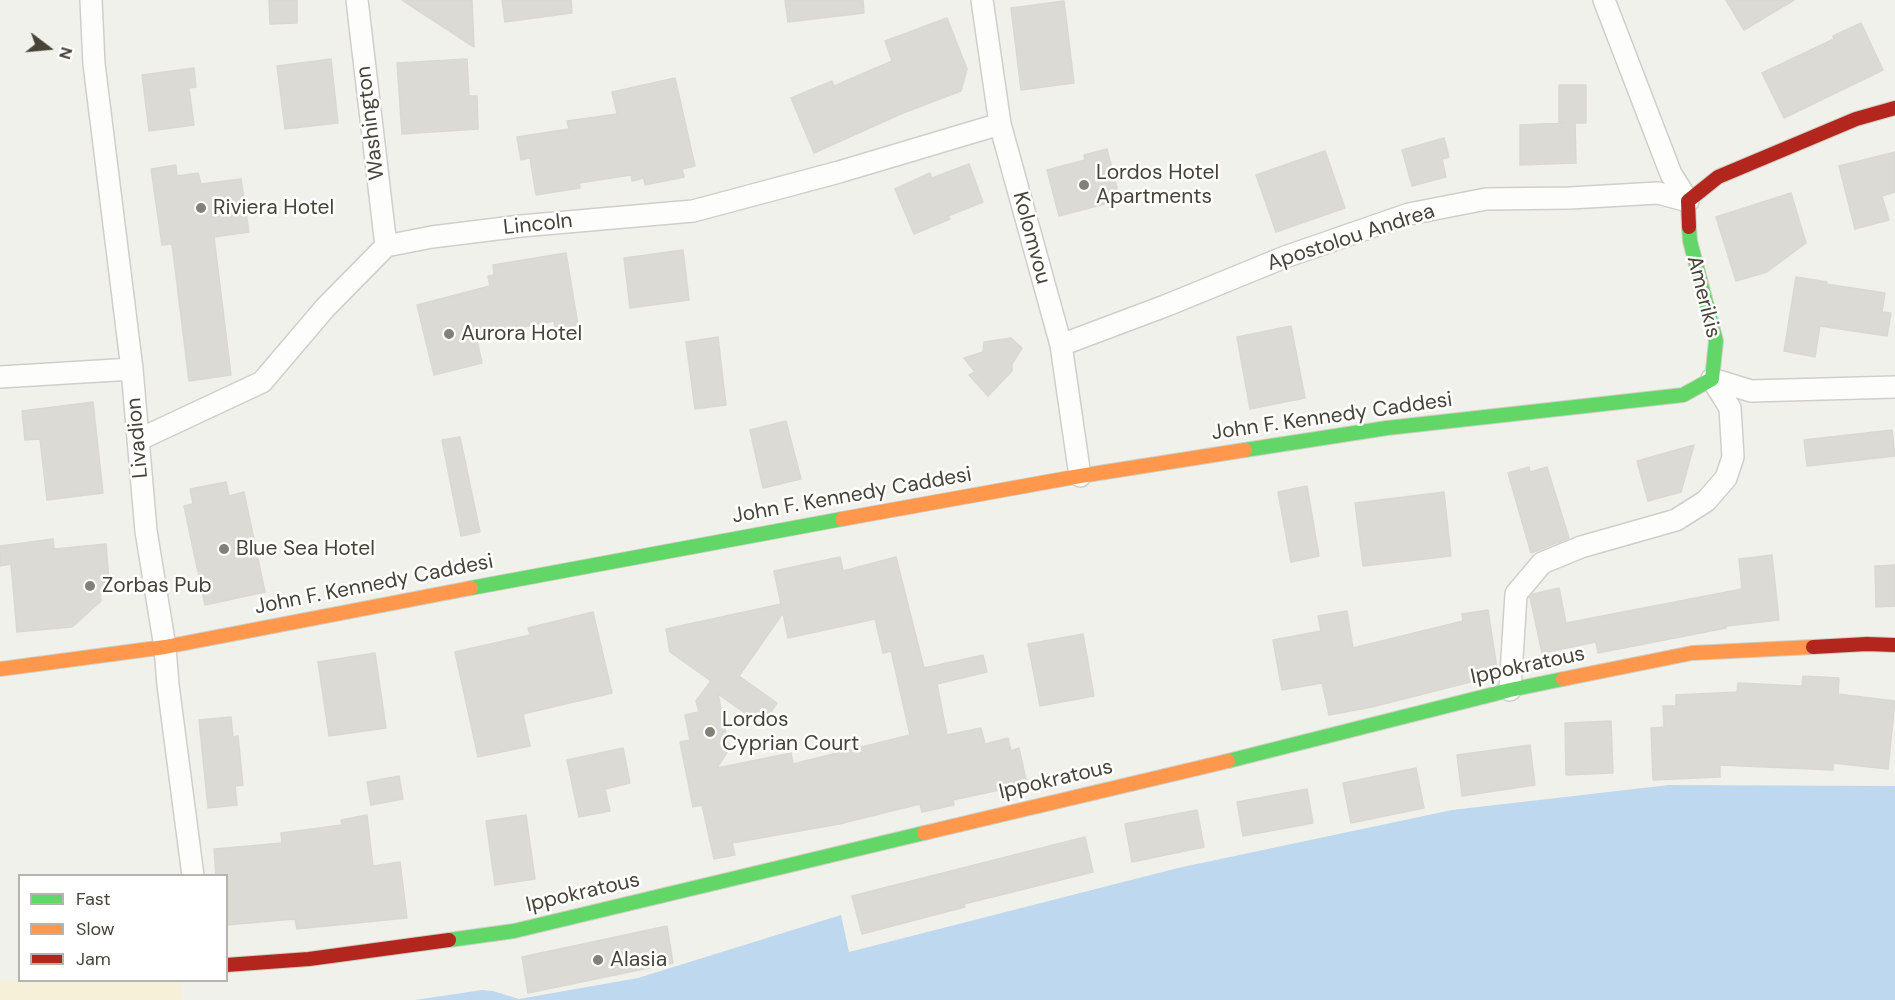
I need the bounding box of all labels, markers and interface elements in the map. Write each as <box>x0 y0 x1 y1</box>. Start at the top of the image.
north arrow <box>18 18 78 78</box>
text: N <box>54 45 77 62</box>
street label: Washington <box>352 65 390 181</box>
place label: Lordos Hotel Apartments <box>1096 160 1219 210</box>
marker: Lordos Hotel Apartments <box>1077 178 1091 192</box>
street label: Kolomvou <box>1007 189 1055 287</box>
place label: Riviera Hotel <box>213 195 334 221</box>
street label: Apostolou Andrea <box>1264 199 1438 277</box>
marker: Riviera Hotel <box>194 201 208 215</box>
street label: Lincoln <box>502 209 574 241</box>
street label: Amerikis <box>1681 253 1725 341</box>
place label: Aurora Hotel <box>461 321 582 347</box>
marker: Aurora Hotel <box>442 327 456 341</box>
street label: John F. Kennedy Caddesi <box>1210 388 1454 446</box>
street label: Livadion <box>122 397 154 479</box>
street label: John F. Kennedy Caddesi <box>730 463 974 529</box>
place label: Blue Sea Hotel <box>236 536 375 562</box>
marker: Blue Sea Hotel <box>217 542 231 556</box>
street label: John F. Kennedy Caddesi <box>252 549 496 621</box>
place label: Zorbas Pub <box>102 573 212 599</box>
marker: Zorbas Pub <box>83 579 97 593</box>
street label: Ippokratous <box>1469 642 1587 690</box>
place label: Lordos Cyprian Court <box>722 707 859 757</box>
marker: Lordos Cyprian Court <box>703 725 717 739</box>
street label: Ippokratous <box>997 755 1115 805</box>
street label: Ippokratous <box>524 868 642 918</box>
legend <box>18 874 228 982</box>
text: Fast <box>76 887 111 911</box>
text: Slow <box>76 917 115 941</box>
text: Jam <box>76 947 111 971</box>
place label: Alasia <box>610 947 667 973</box>
marker: Alasia <box>591 953 605 967</box>

